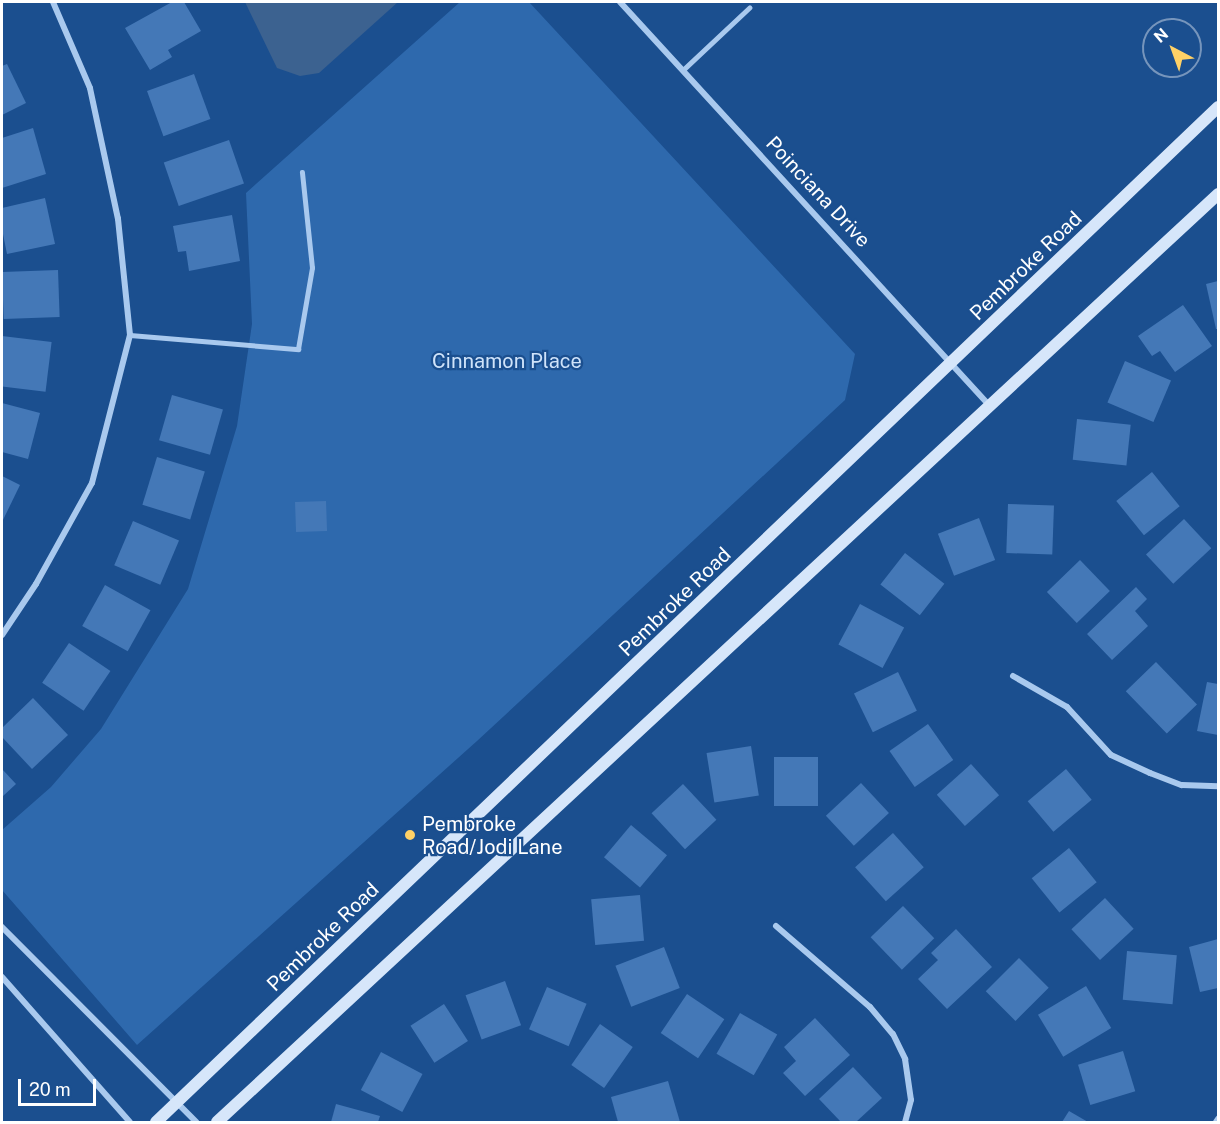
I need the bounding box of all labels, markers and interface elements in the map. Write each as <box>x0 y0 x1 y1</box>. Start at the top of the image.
north arrow <box>1142 18 1202 78</box>
text: N <box>1150 24 1172 47</box>
street label: Poinciana Drive <box>761 132 875 252</box>
street label: Pembroke Road <box>965 207 1087 325</box>
park label: Cinnamon Place <box>432 349 582 373</box>
street label: Pembroke Road <box>614 543 736 661</box>
place label: Pembroke Road/Jodi Lane <box>422 812 562 859</box>
marker: Pembroke Road/Jodi Lane <box>403 828 417 842</box>
street label: Pembroke Road <box>262 878 384 996</box>
scale bar <box>21 1067 99 1105</box>
text: 20 m <box>29 1079 71 1100</box>

